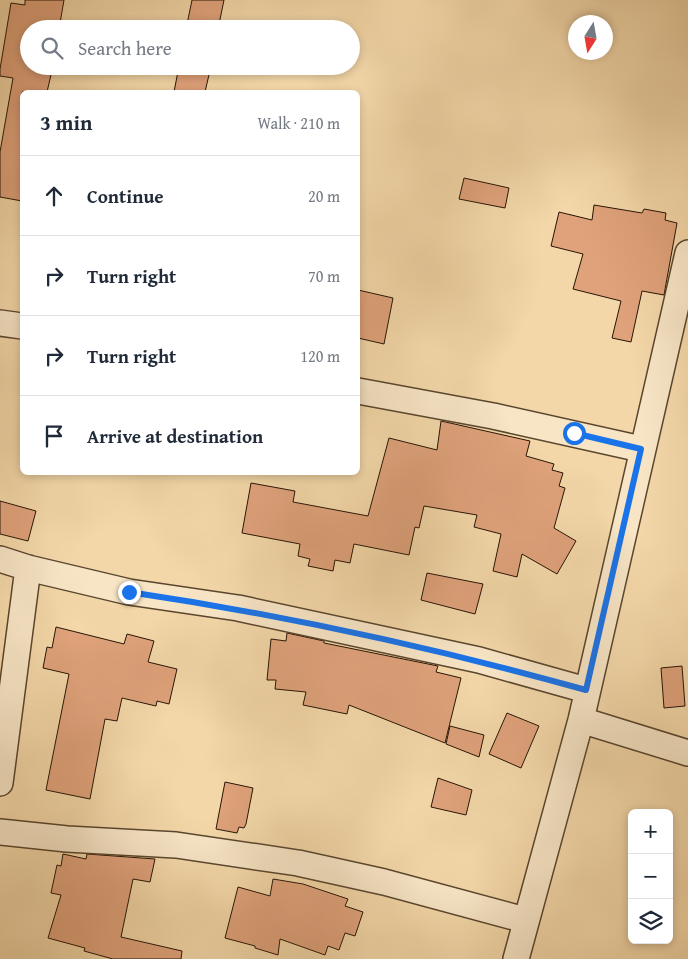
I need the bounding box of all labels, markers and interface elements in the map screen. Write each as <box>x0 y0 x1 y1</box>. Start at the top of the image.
north arrow <box>568 15 613 60</box>
search box <box>20 20 360 75</box>
icon: search <box>38 34 66 62</box>
text: Search here <box>78 34 172 62</box>
text: 3 min <box>40 107 92 138</box>
text: Walk · 210 m <box>257 111 340 135</box>
icon: ahead <box>40 182 68 210</box>
text: Continue <box>87 182 164 210</box>
text: 20 m <box>308 184 340 208</box>
icon: right <box>40 262 68 290</box>
text: Turn right <box>87 262 176 290</box>
text: 70 m <box>308 264 340 288</box>
icon: right <box>40 342 68 370</box>
text: Turn right <box>87 342 176 370</box>
text: 120 m <box>300 344 340 368</box>
icon: arrive <box>40 422 68 450</box>
text: Arrive at destination <box>87 422 263 450</box>
route start <box>563 422 586 445</box>
route end <box>118 581 141 604</box>
map controls <box>628 809 673 944</box>
button: + <box>628 809 673 854</box>
button: − <box>628 854 673 899</box>
button: layers <box>628 899 673 944</box>

